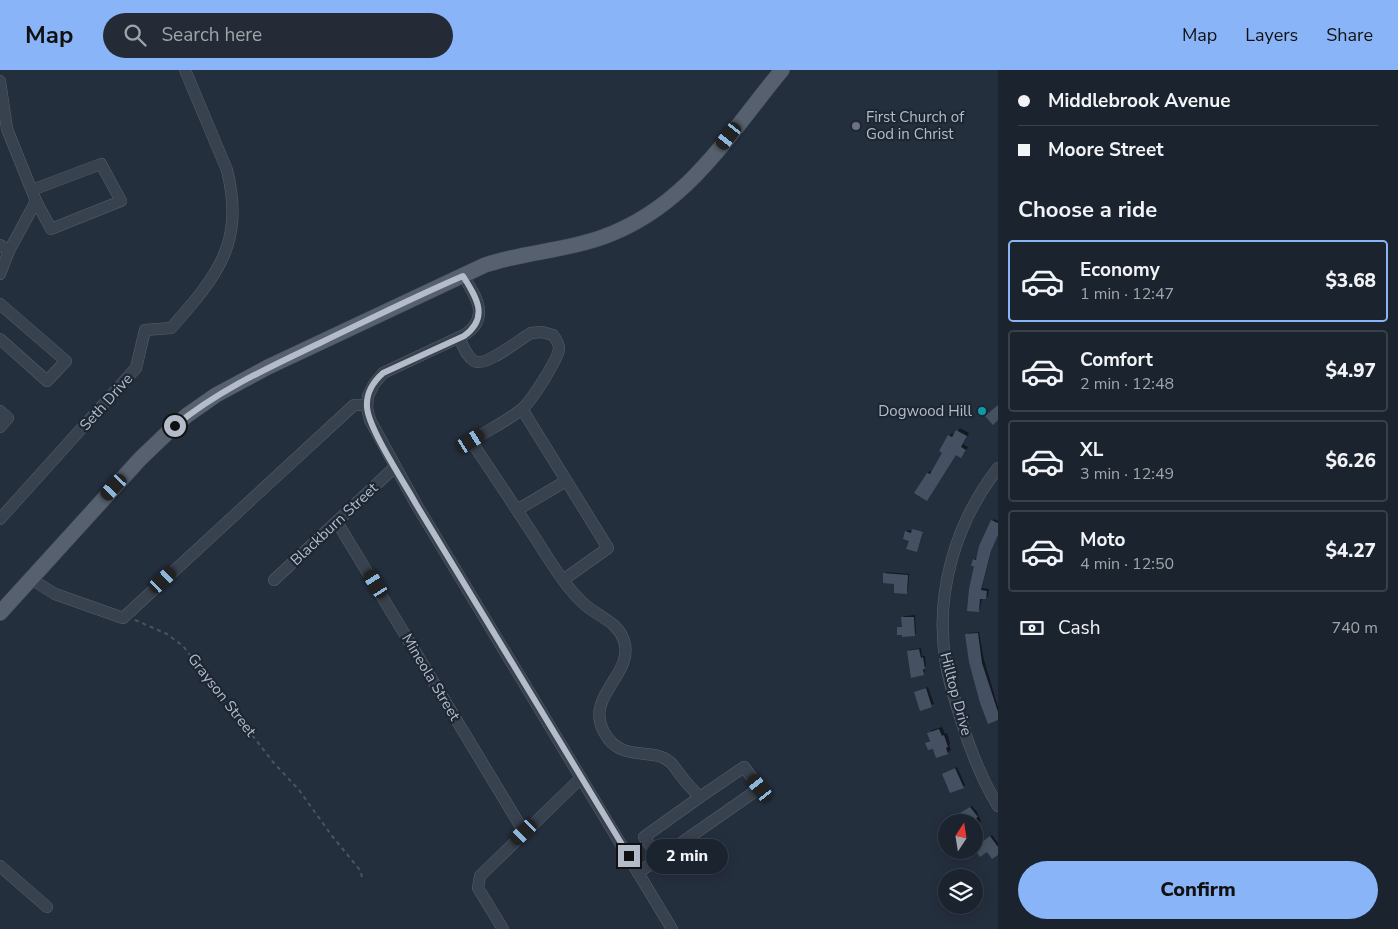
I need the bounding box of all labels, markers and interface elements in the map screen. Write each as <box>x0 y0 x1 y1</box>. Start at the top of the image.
search box <box>103 13 453 58</box>
text: Map <box>25 19 73 51</box>
icon: search <box>121 21 149 49</box>
text: Search here <box>161 22 262 48</box>
text: Map <box>1182 23 1217 47</box>
text: Layers <box>1245 23 1298 47</box>
text: Share <box>1326 23 1373 47</box>
text: Middlebrook Avenue <box>1048 88 1230 114</box>
place label: First Church of God in Christ <box>866 107 965 144</box>
car <box>713 120 744 152</box>
marker: First Church of God in Christ <box>850 120 862 132</box>
text: Moore Street <box>1048 137 1163 163</box>
text: Choose a ride <box>1018 195 1157 225</box>
text: Economy <box>1080 257 1160 283</box>
icon: car <box>1020 259 1065 304</box>
text: $3.68 <box>1325 268 1376 294</box>
text: 1 min · 12:47 <box>1080 283 1174 305</box>
text: Comfort <box>1080 347 1153 373</box>
icon: car <box>1020 349 1065 394</box>
text: $4.97 <box>1325 358 1376 384</box>
street label: Seth Drive <box>75 369 137 435</box>
text: 2 min · 12:48 <box>1080 373 1174 395</box>
place label: Dogwood Hill <box>878 401 973 421</box>
marker: Dogwood Hill <box>976 405 988 417</box>
route start <box>164 415 186 437</box>
car <box>454 427 487 455</box>
text: XL <box>1080 437 1103 463</box>
icon: car <box>1020 439 1065 484</box>
text: $6.26 <box>1325 448 1376 474</box>
text: 3 min · 12:49 <box>1080 463 1174 485</box>
car <box>98 471 129 503</box>
street label: Blackburn Street <box>286 478 383 570</box>
text: Moto <box>1080 527 1126 553</box>
icon: car <box>1020 529 1065 574</box>
text: $4.27 <box>1325 538 1376 564</box>
text: 4 min · 12:50 <box>1080 553 1174 575</box>
car <box>146 564 179 596</box>
car <box>361 567 390 601</box>
icon: cash <box>1018 614 1046 642</box>
text: Cash <box>1058 615 1100 641</box>
text: 740 m <box>1331 617 1378 639</box>
street label: Mineola Street <box>397 630 465 725</box>
street label: Grayson Street <box>183 649 261 741</box>
street label: Hilltop Drive <box>935 650 977 738</box>
car <box>744 772 775 804</box>
north arrow <box>938 814 982 859</box>
map controls <box>938 814 983 914</box>
car <box>507 816 540 848</box>
callout: 2 min <box>646 838 729 874</box>
route end <box>618 845 640 867</box>
text: 2 min <box>666 845 708 867</box>
button: Confirm <box>1018 861 1378 919</box>
button: layers <box>938 869 983 914</box>

